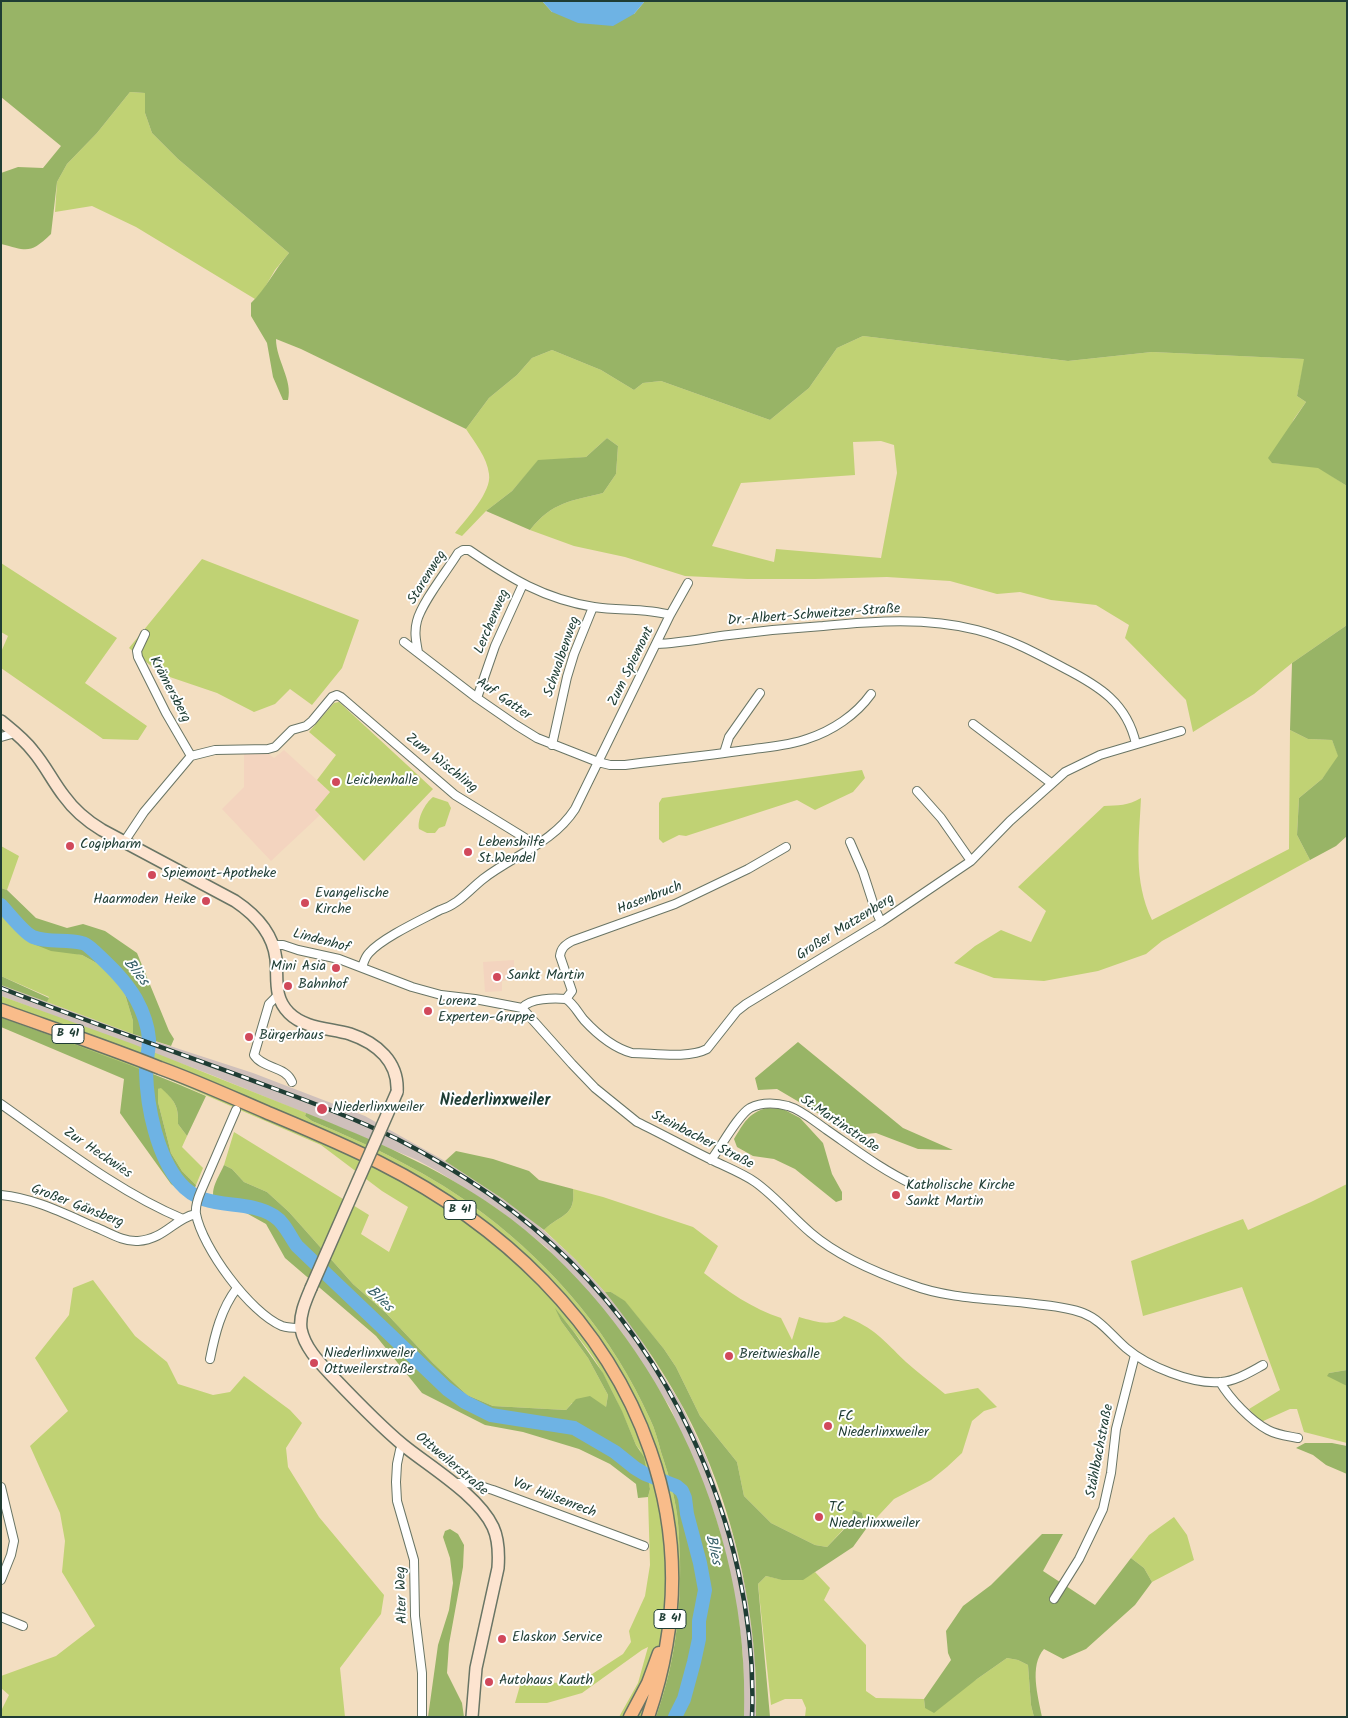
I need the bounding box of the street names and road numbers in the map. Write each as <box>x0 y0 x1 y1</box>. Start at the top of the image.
street label: Starenweg <box>405 548 451 608</box>
street label: Lerchenweg <box>472 587 514 657</box>
street label: Dr.-Albert-Schweitzer-Straße <box>727 602 901 630</box>
street label: Schwalbenweg <box>541 615 585 699</box>
street label: Zum Spiemont <box>606 625 658 709</box>
street label: Krämersberg <box>145 654 193 726</box>
street label: Auf Gatter <box>472 675 534 725</box>
street label: Zum Wischling <box>402 731 480 797</box>
street label: Hasenbruch <box>615 879 685 919</box>
street label: Großer Matzenberg <box>794 891 898 965</box>
street label: Lindenhof <box>291 926 351 958</box>
road number: B 41 <box>52 1024 84 1044</box>
street label: St.Martinstraße <box>796 1092 882 1158</box>
street label: Steinbacher Straße <box>648 1108 756 1174</box>
street label: Zur Heckwies <box>59 1125 135 1183</box>
street label: Großer Gänsberg <box>28 1182 126 1232</box>
road number: B 41 <box>444 1200 476 1220</box>
street label: Stählbachstraße <box>1084 1403 1118 1499</box>
street label: Ottweilerstraße <box>411 1430 491 1500</box>
street label: Vor Hülsenrech <box>510 1475 598 1523</box>
street label: Alter Weg <box>394 1566 412 1624</box>
road number: B 41 <box>654 1610 686 1628</box>

